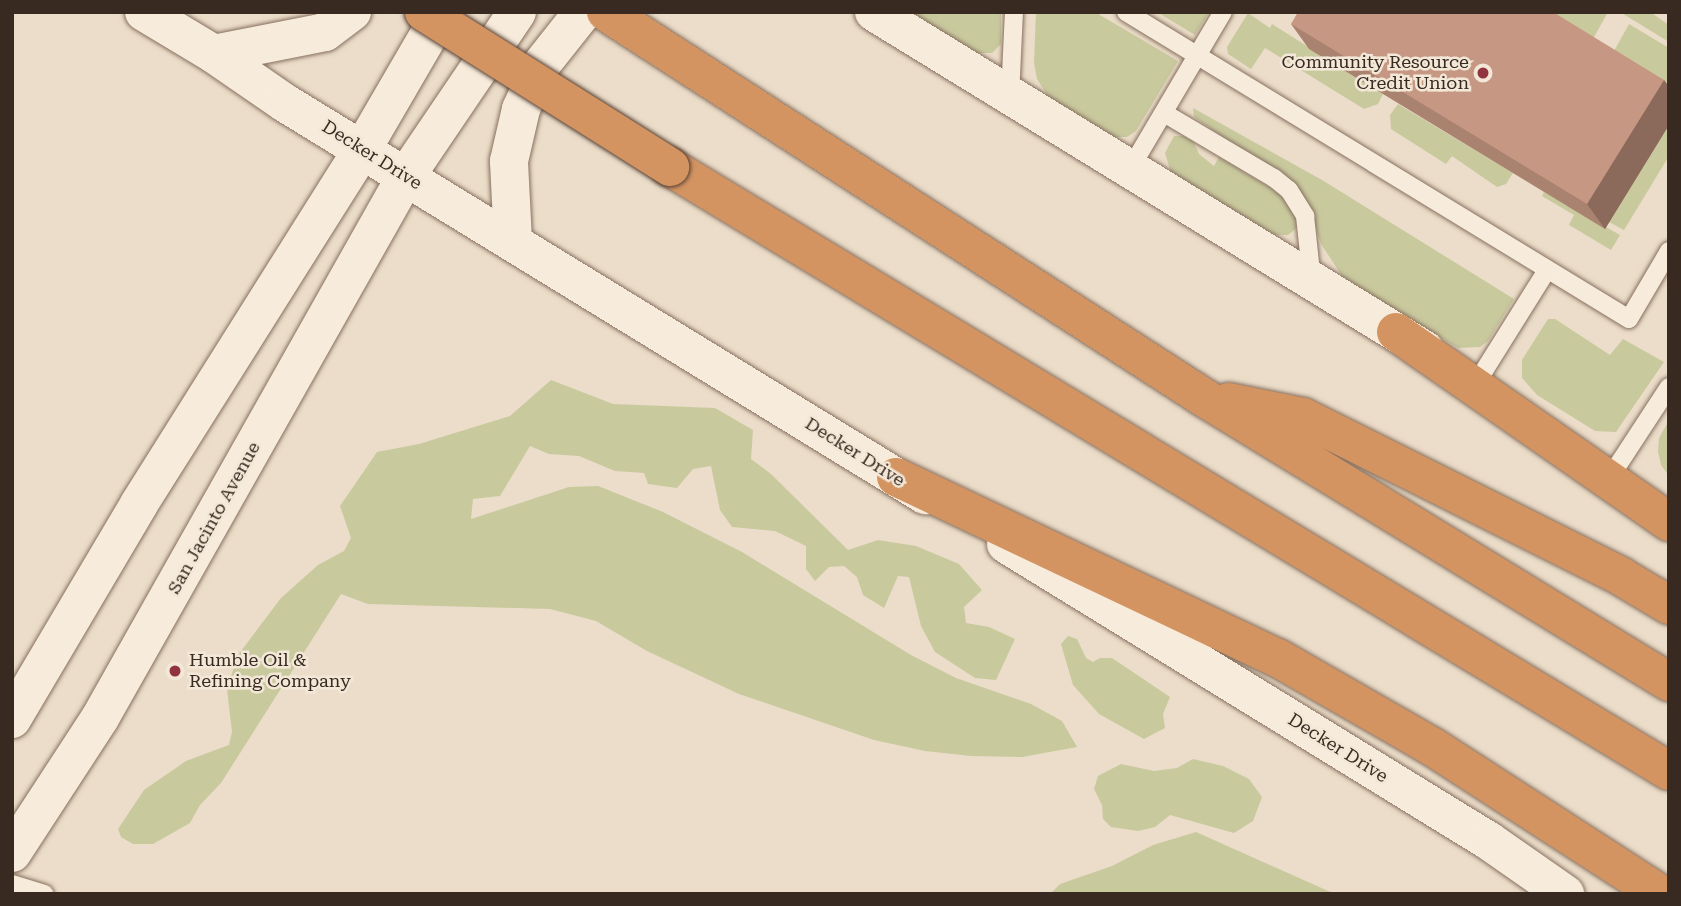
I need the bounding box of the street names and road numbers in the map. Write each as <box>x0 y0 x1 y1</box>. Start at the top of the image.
street label: Decker Drive <box>318 116 426 194</box>
street label: Decker Drive <box>801 413 909 491</box>
street label: San Jacinto Avenue <box>163 438 265 598</box>
street label: Decker Drive <box>1284 709 1392 787</box>

